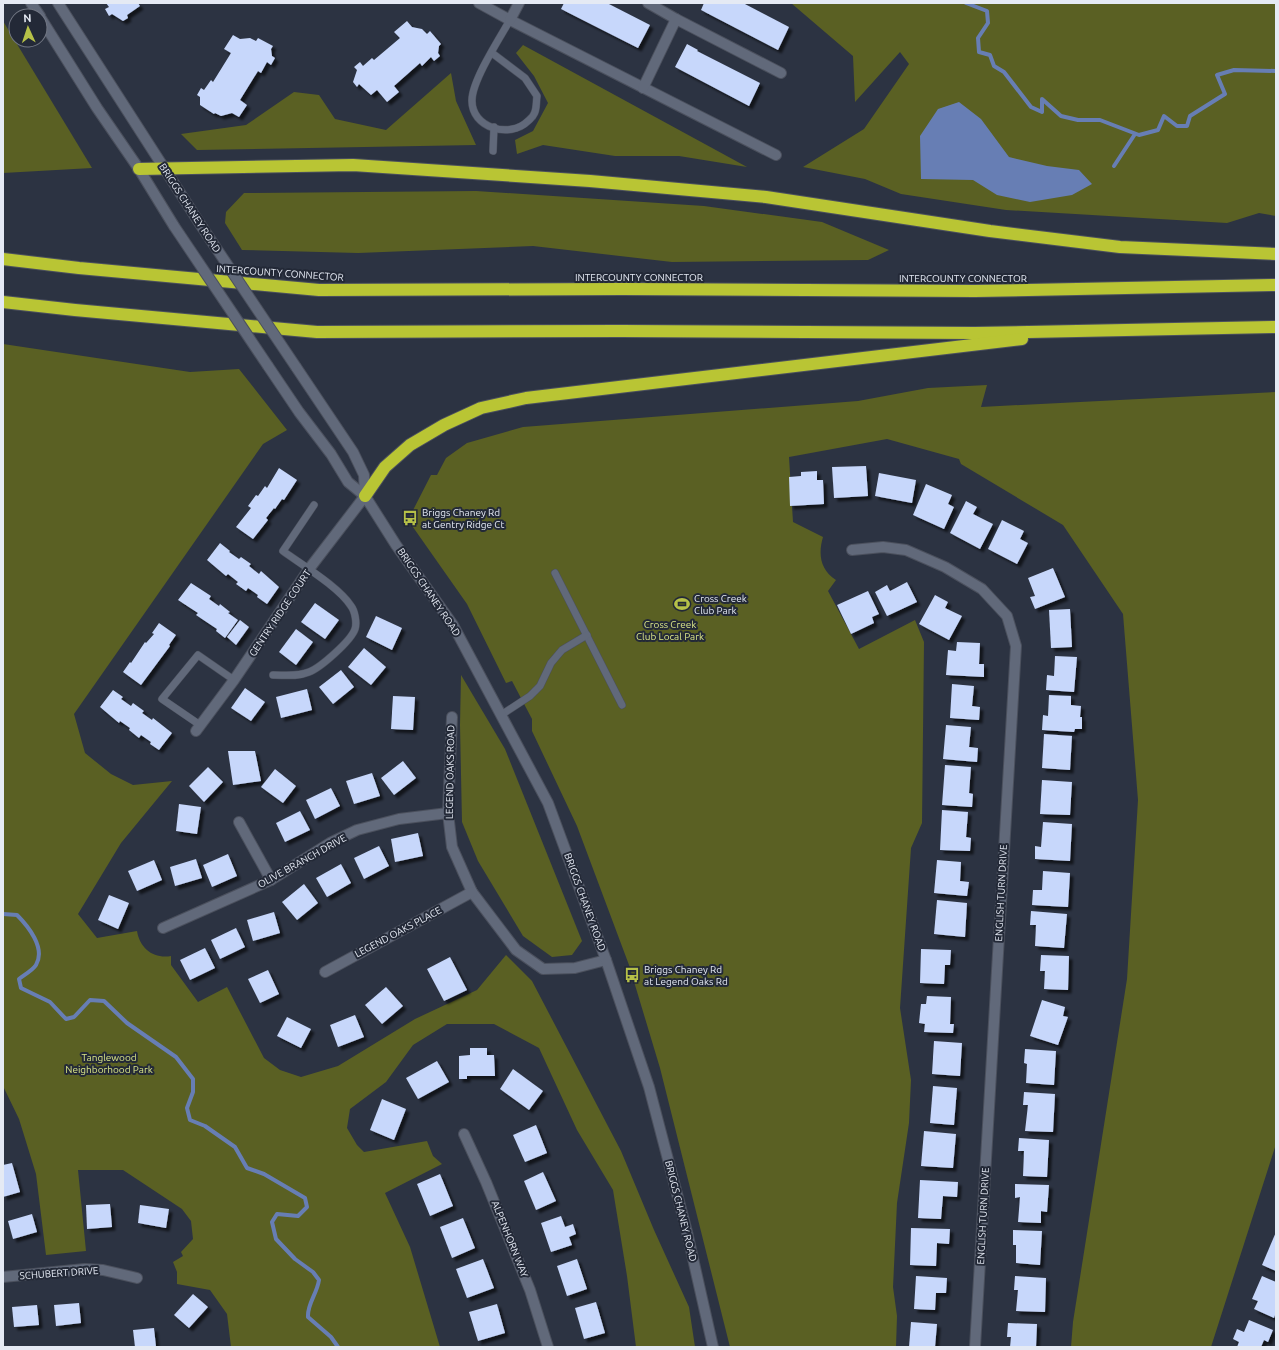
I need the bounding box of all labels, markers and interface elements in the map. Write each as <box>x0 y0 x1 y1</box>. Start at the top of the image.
north arrow <box>8 8 48 48</box>
text: N <box>23 12 32 24</box>
street label: BRIGGS CHANEY ROAD <box>157 161 223 255</box>
street label: INTERCOUNTY CONNECTOR <box>216 263 344 283</box>
street label: INTERCOUNTY CONNECTOR <box>575 272 703 283</box>
street label: INTERCOUNTY CONNECTOR <box>899 273 1027 284</box>
place label: Briggs Chaney Rd at Gentry Ridge Ct <box>422 507 504 530</box>
bus stop icon: Briggs Chaney Rd at Gentry Ridge Ct <box>401 509 419 527</box>
street label: BRIGGS CHANEY ROAD <box>395 546 463 638</box>
street label: GENTRY RIDGE COURT <box>247 567 313 658</box>
place label: Cross Creek Club Park <box>694 593 747 616</box>
sports icon: Cross Creek Club Park <box>673 595 691 613</box>
park label: Cross Creek Club Local Park <box>636 619 704 642</box>
street label: LEGEND OAKS ROAD <box>444 725 456 819</box>
street label: OLIVE BRANCH DRIVE <box>256 832 348 890</box>
street label: ENGLISH TURN DRIVE <box>993 844 1009 942</box>
street label: BRIGGS CHANEY ROAD <box>562 851 608 953</box>
street label: LEGEND OAKS PLACE <box>353 904 444 960</box>
place label: Briggs Chaney Rd at Legend Oaks Rd <box>644 964 728 987</box>
bus stop icon: Briggs Chaney Rd at Legend Oaks Rd <box>623 966 641 984</box>
park label: Tanglewood Neighborhood Park <box>65 1052 153 1075</box>
street label: BRIGGS CHANEY ROAD <box>663 1159 699 1263</box>
street label: ENGLISH TURN DRIVE <box>975 1167 991 1265</box>
street label: ALPENHORN WAY <box>490 1199 530 1279</box>
street label: SCHUBERT DRIVE <box>19 1265 99 1281</box>

